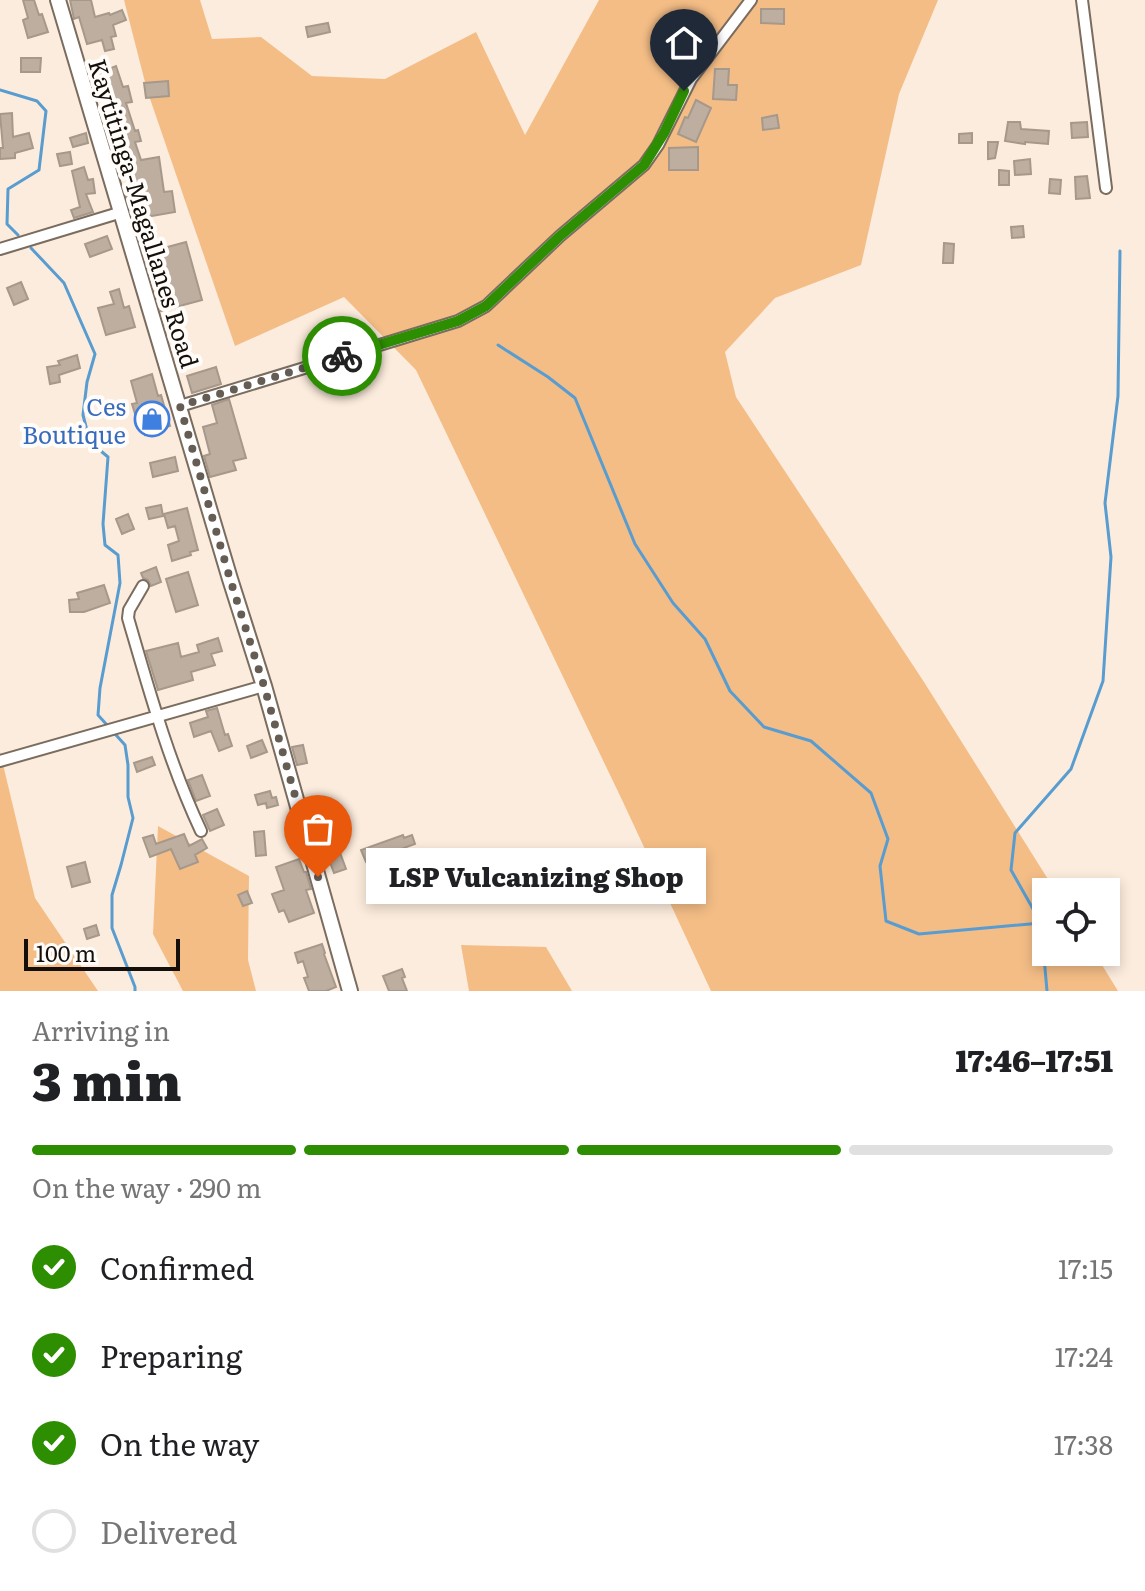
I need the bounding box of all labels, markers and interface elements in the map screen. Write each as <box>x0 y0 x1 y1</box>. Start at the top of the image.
pin <box>650 9 718 91</box>
icon: home <box>662 21 706 65</box>
street label: Kaytitinga-Magallanes Road <box>81 54 209 372</box>
courier <box>302 316 382 396</box>
icon: bike <box>320 334 364 378</box>
place label: Ces Boutique <box>22 388 126 451</box>
shop icon: Ces Boutique <box>133 400 171 438</box>
pin <box>284 795 352 877</box>
icon: bag <box>296 807 340 851</box>
callout: LSP Vulcanizing Shop <box>366 849 706 905</box>
text: LSP Vulcanizing Shop <box>389 856 683 895</box>
map controls <box>1032 878 1120 966</box>
button: locate <box>1032 878 1120 966</box>
scale bar <box>24 935 180 971</box>
text: 100 m <box>36 936 96 969</box>
text: Arriving in <box>32 1010 170 1049</box>
text: 17:46–17:51 <box>956 1037 1113 1081</box>
text: 3 min <box>32 1040 182 1117</box>
text: On the way · 290 m <box>32 1167 261 1206</box>
icon: check <box>32 1245 76 1289</box>
text: Confirmed <box>100 1245 254 1289</box>
text: 17:15 <box>1058 1248 1113 1287</box>
icon: check <box>32 1333 76 1377</box>
text: Preparing <box>100 1333 242 1377</box>
text: 17:24 <box>1055 1336 1113 1375</box>
icon: check <box>32 1421 76 1465</box>
text: On the way <box>100 1421 259 1465</box>
text: 17:38 <box>1054 1424 1113 1463</box>
text: Delivered <box>100 1509 237 1553</box>

